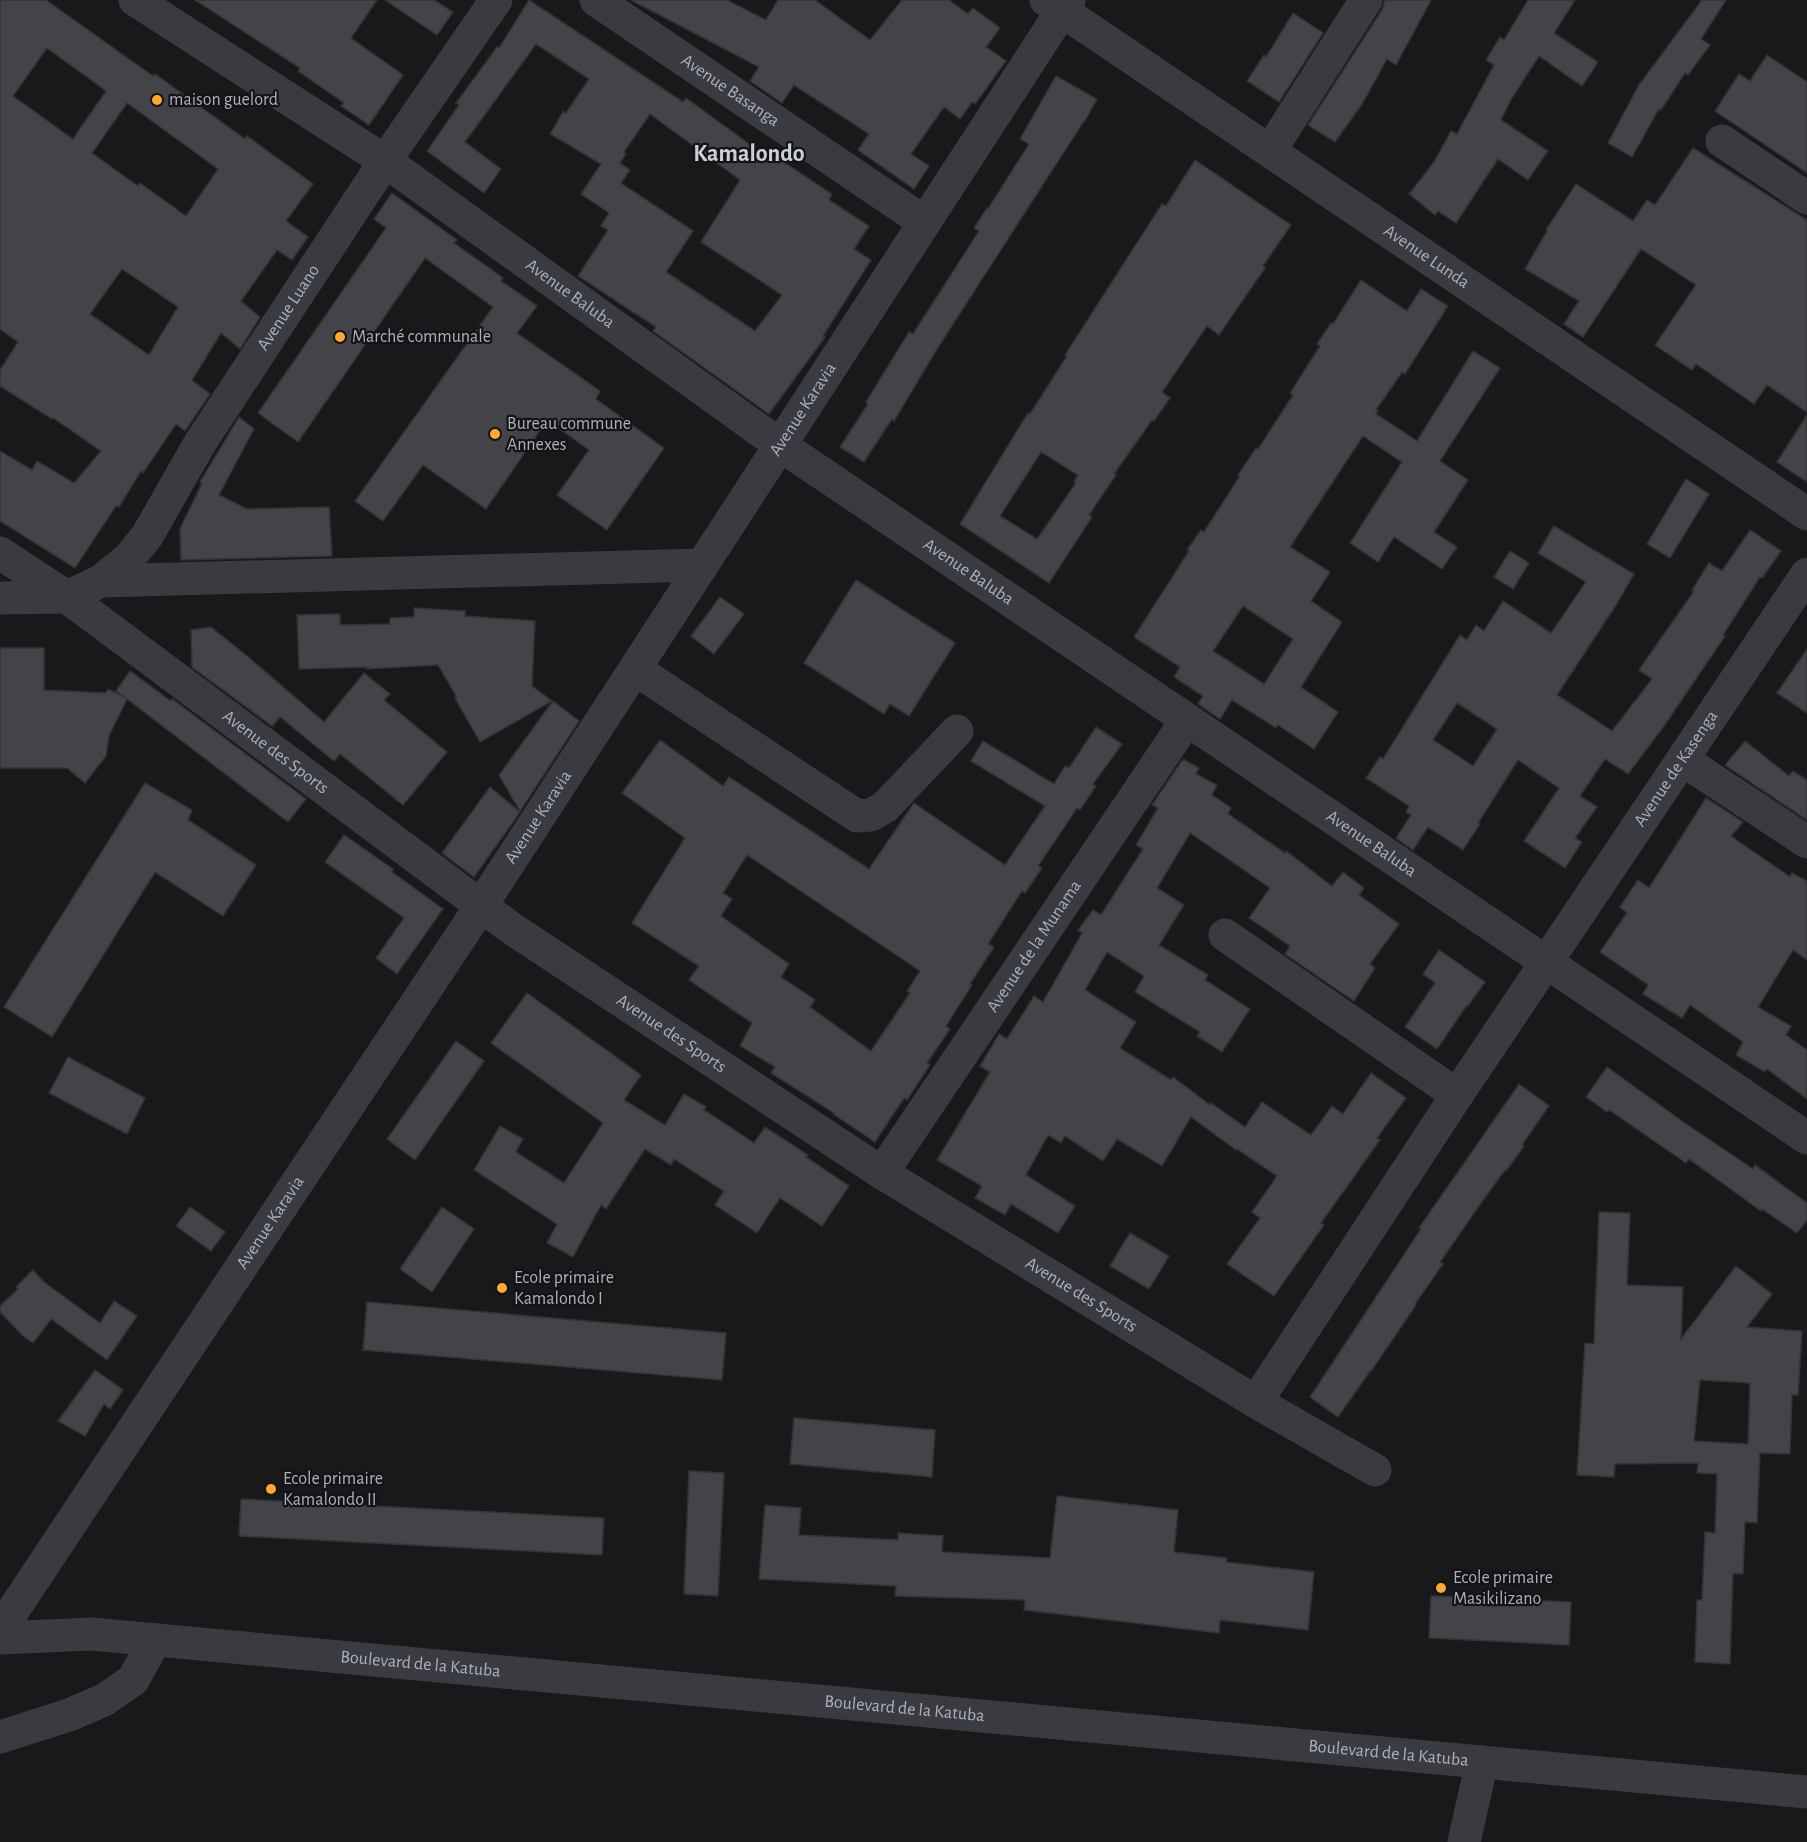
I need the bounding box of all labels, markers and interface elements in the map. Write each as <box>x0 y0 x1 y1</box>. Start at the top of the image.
street label: Avenue Basanga <box>678 51 783 130</box>
place label: maison guelord <box>169 91 278 109</box>
marker: maison guelord <box>150 93 164 107</box>
district label: Kamalondo <box>693 142 805 166</box>
street label: Avenue Lunda <box>1380 222 1472 292</box>
street label: Avenue Baluba <box>522 256 618 332</box>
street label: Avenue Luano <box>254 262 323 354</box>
place label: Marché communale <box>352 328 491 346</box>
marker: Marché communale <box>333 330 347 344</box>
street label: Avenue Karavia <box>766 360 840 460</box>
place label: Bureau commune Annexes <box>507 415 631 454</box>
marker: Bureau commune Annexes <box>488 427 502 441</box>
street label: Avenue Baluba <box>920 535 1017 609</box>
street label: Avenue des Sports <box>219 707 332 798</box>
street label: Avenue de Kasenga <box>1631 708 1721 830</box>
street label: Avenue Karavia <box>502 767 575 867</box>
street label: Avenue Baluba <box>1323 807 1420 881</box>
street label: Avenue de la Munama <box>984 877 1085 1016</box>
street label: Avenue des Sports <box>613 991 729 1076</box>
street label: Avenue Karavia <box>233 1173 308 1272</box>
street label: Avenue des Sports <box>1022 1254 1140 1336</box>
place label: Ecole primaire Kamalondo I <box>514 1269 614 1308</box>
marker: Ecole primaire Kamalondo I <box>495 1281 509 1295</box>
place label: Ecole primaire Kamalondo II <box>283 1470 383 1509</box>
marker: Ecole primaire Kamalondo II <box>264 1482 278 1496</box>
place label: Ecole primaire Masikilizano <box>1453 1569 1553 1608</box>
marker: Ecole primaire Masikilizano <box>1434 1581 1448 1595</box>
street label: Boulevard de la Katuba <box>340 1648 501 1681</box>
street label: Boulevard de la Katuba <box>824 1693 985 1725</box>
street label: Boulevard de la Katuba <box>1308 1737 1469 1770</box>

